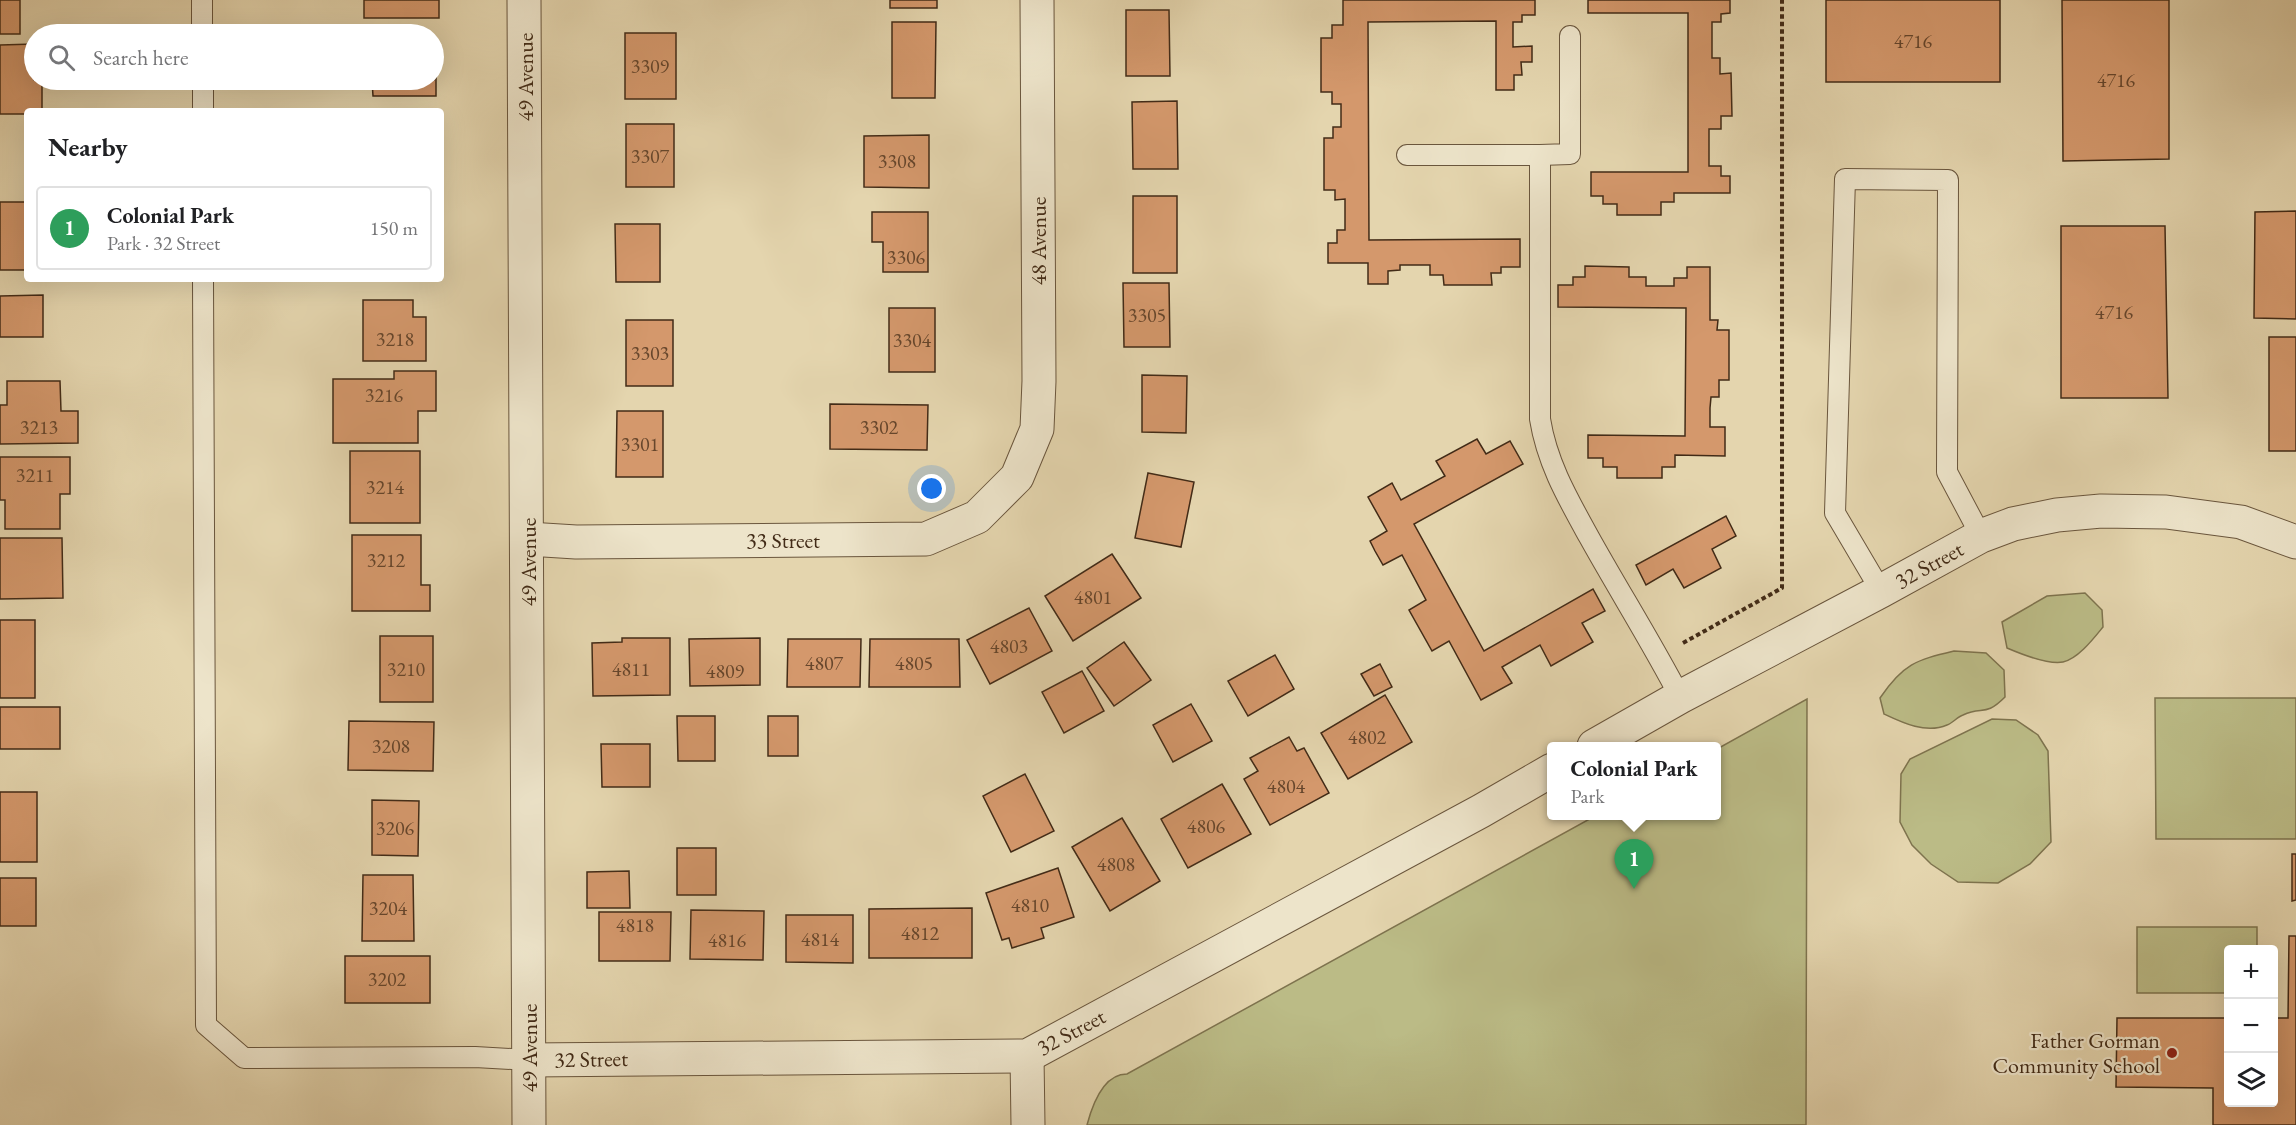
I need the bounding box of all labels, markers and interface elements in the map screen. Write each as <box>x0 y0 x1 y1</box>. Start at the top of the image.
search box <box>24 24 444 90</box>
house number: 4716 <box>1894 28 1933 54</box>
street label: 49 Avenue <box>511 32 540 121</box>
icon: search <box>45 41 78 74</box>
text: Search here <box>93 43 188 72</box>
house number: 3309 <box>631 53 670 79</box>
house number: 4716 <box>2097 67 2136 93</box>
text: Nearby <box>48 130 128 164</box>
house number: 3307 <box>631 143 670 169</box>
house number: 3308 <box>878 148 916 174</box>
street label: 48 Avenue <box>1024 196 1053 285</box>
text: Colonial Park <box>107 201 234 230</box>
text: 1 <box>64 215 75 241</box>
text: 150 m <box>370 215 418 241</box>
text: Park · 32 Street <box>107 230 220 256</box>
house number: 3306 <box>887 244 926 270</box>
house number: 4716 <box>2095 299 2134 325</box>
house number: 3305 <box>1128 302 1166 328</box>
house number: 3218 <box>376 326 414 352</box>
house number: 3304 <box>893 327 932 353</box>
house number: 3303 <box>631 340 669 366</box>
house number: 3216 <box>365 382 404 408</box>
house number: 3213 <box>20 414 58 440</box>
house number: 3302 <box>860 414 899 440</box>
house number: 3301 <box>621 431 659 457</box>
house number: 3211 <box>16 462 54 488</box>
house number: 3214 <box>366 474 405 500</box>
your location <box>917 474 946 503</box>
street label: 49 Avenue <box>514 517 543 606</box>
street label: 33 Street <box>746 526 820 555</box>
street label: 32 Street <box>1890 534 1968 596</box>
house number: 3212 <box>367 547 406 573</box>
house number: 4801 <box>1074 584 1112 610</box>
house number: 4803 <box>990 633 1028 659</box>
house number: 4807 <box>805 650 844 676</box>
house number: 4805 <box>895 650 933 676</box>
house number: 3210 <box>387 656 426 682</box>
house number: 4811 <box>612 656 650 682</box>
house number: 4809 <box>706 658 745 684</box>
house number: 4802 <box>1348 724 1387 750</box>
house number: 3208 <box>372 733 410 759</box>
popup <box>1547 742 1721 820</box>
text: Colonial Park <box>1571 754 1697 783</box>
house number: 4804 <box>1267 773 1306 799</box>
text: Park <box>1571 783 1605 809</box>
house number: 4806 <box>1187 813 1226 839</box>
house number: 3206 <box>376 815 415 841</box>
pin: 1 <box>1614 840 1654 889</box>
house number: 4808 <box>1097 851 1135 877</box>
house number: 4810 <box>1011 892 1050 918</box>
house number: 3204 <box>369 895 408 921</box>
house number: 4818 <box>616 912 654 938</box>
house number: 4812 <box>901 920 940 946</box>
house number: 4814 <box>801 926 840 952</box>
house number: 4816 <box>708 927 747 953</box>
map controls <box>2224 945 2278 1107</box>
button: + <box>2224 945 2278 999</box>
house number: 3202 <box>368 966 407 992</box>
button: − <box>2224 999 2278 1053</box>
street label: 32 Street <box>1032 1002 1110 1062</box>
street label: 49 Avenue <box>515 1003 544 1092</box>
place label: Father Gorman Community School <box>1992 1026 2160 1080</box>
street label: 32 Street <box>554 1044 628 1074</box>
marker: Father Gorman Community School <box>2165 1046 2179 1060</box>
button: layers <box>2224 1053 2278 1107</box>

